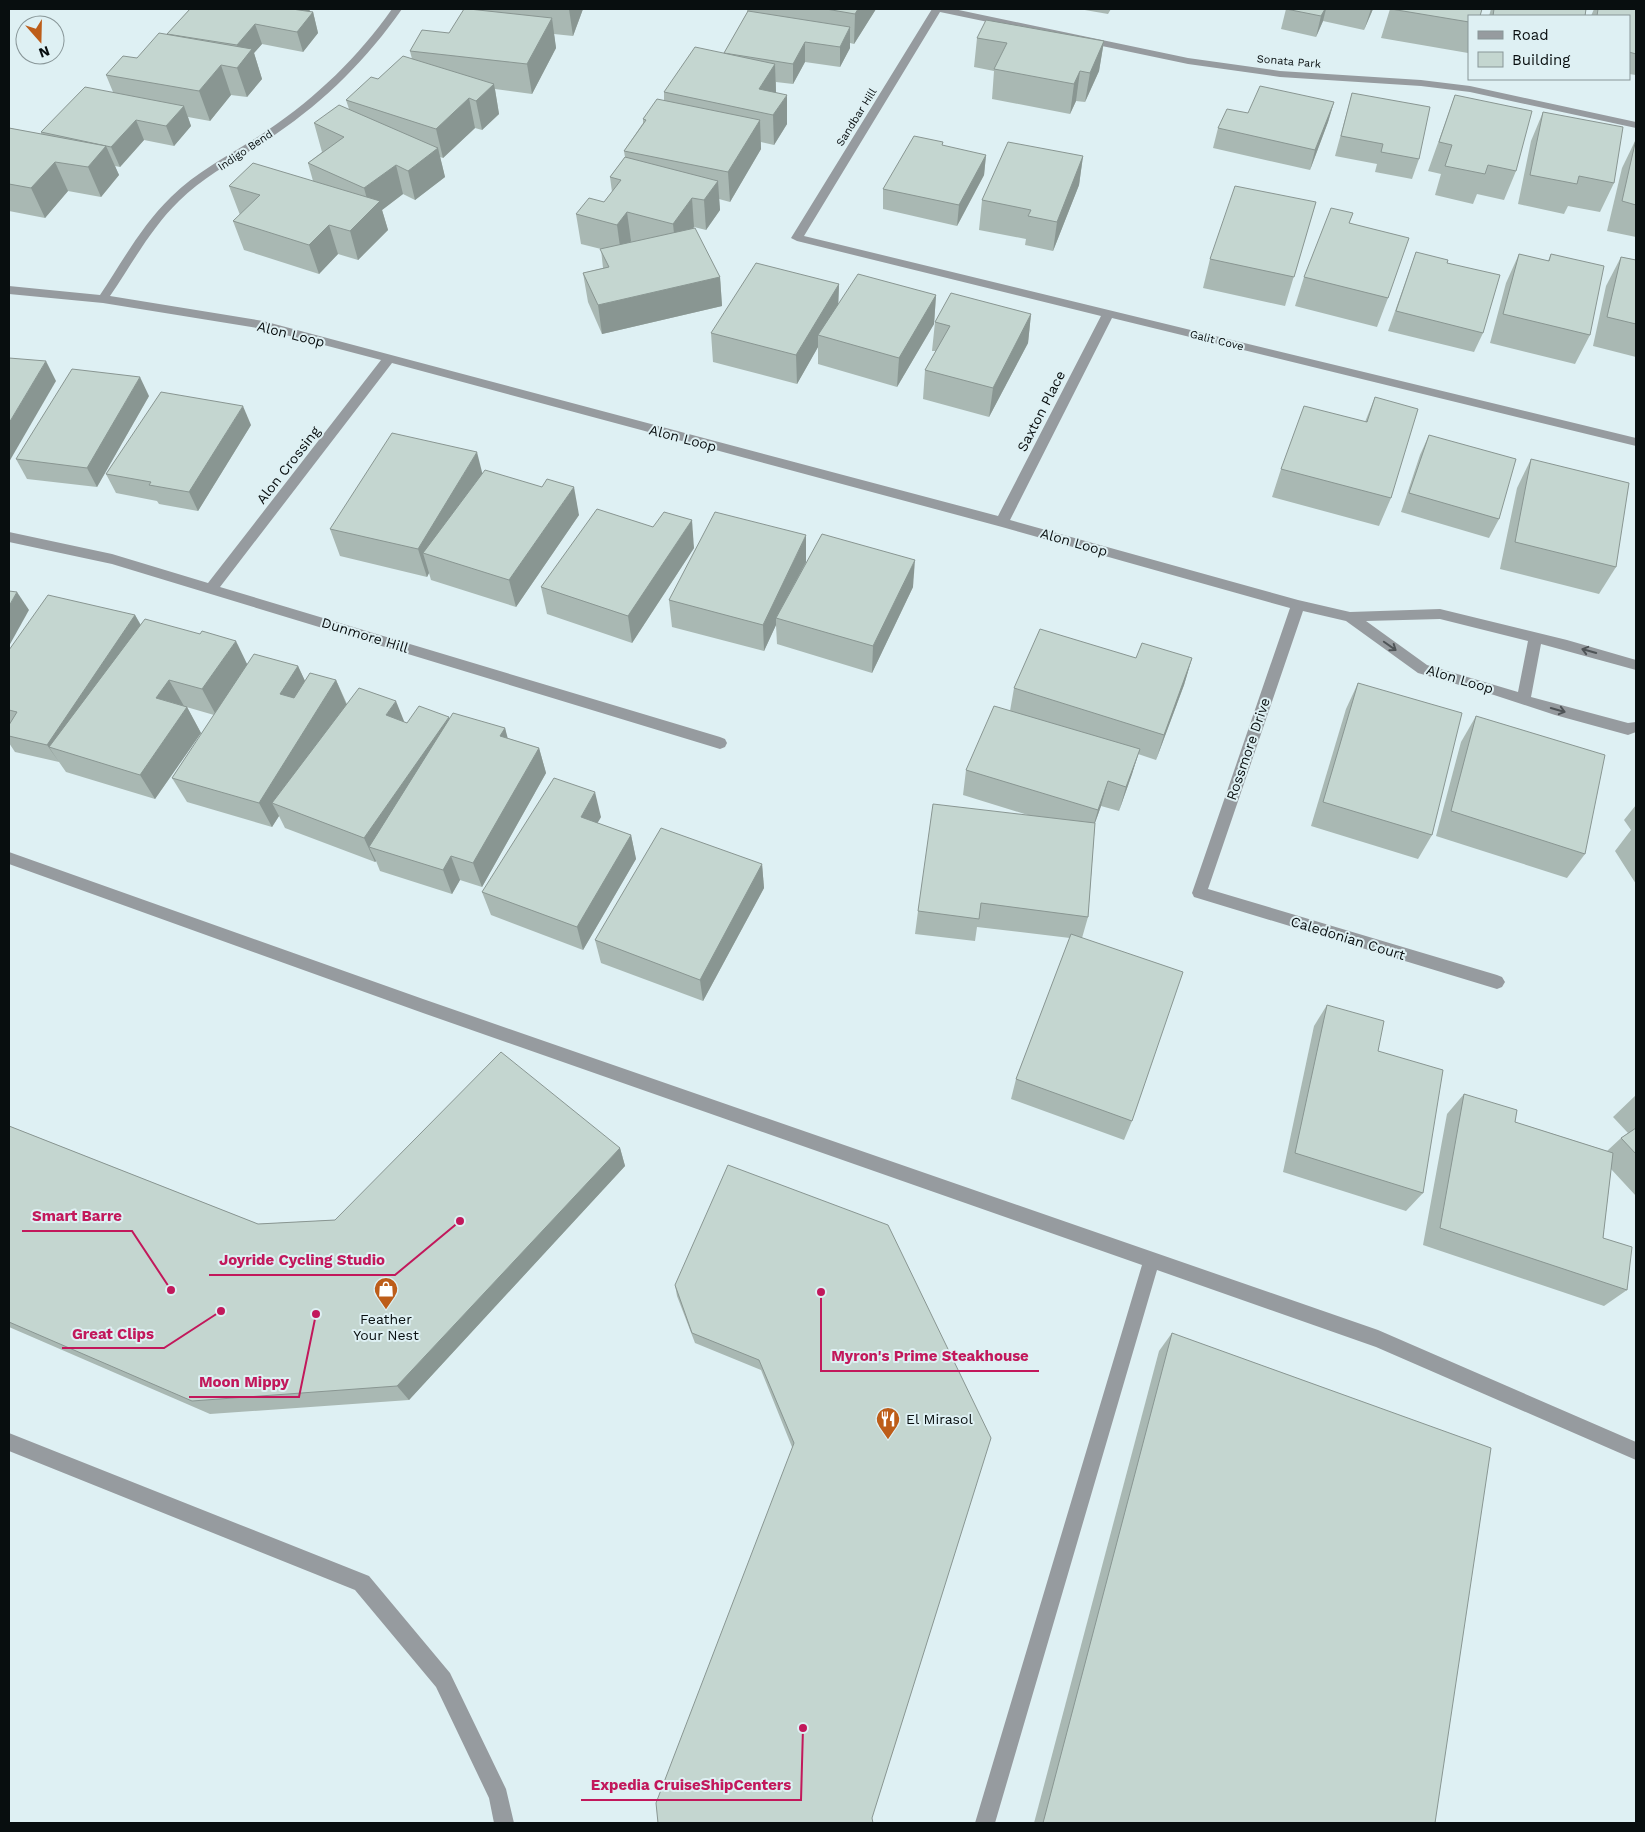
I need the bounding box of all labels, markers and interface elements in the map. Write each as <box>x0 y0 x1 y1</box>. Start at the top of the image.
north arrow <box>15 15 65 65</box>
legend <box>1468 15 1630 80</box>
text: Road <box>1512 26 1549 44</box>
text: N <box>37 43 52 62</box>
text: Building <box>1512 51 1570 69</box>
street label: Sonata Park <box>1256 52 1322 71</box>
street label: Sandbar Hill <box>833 85 880 149</box>
street label: Indigo Bend <box>215 127 275 173</box>
street label: Alon Loop <box>256 318 326 350</box>
street label: Galit Cove <box>1189 328 1245 353</box>
street label: Saxton Place <box>1014 368 1068 454</box>
street label: Alon Loop <box>648 421 718 455</box>
street label: Alon Crossing <box>253 423 323 507</box>
street label: Alon Loop <box>1039 525 1109 559</box>
street label: Dunmore Hill <box>320 614 411 656</box>
one-way arrow <box>1383 640 1396 651</box>
one-way arrow <box>1582 646 1598 656</box>
street label: Alon Loop <box>1425 661 1495 697</box>
street label: Rossmore Drive <box>1223 696 1273 802</box>
one-way arrow <box>1549 706 1565 716</box>
street label: Caledonian Court <box>1289 913 1407 963</box>
callout: Smart Barre <box>22 1201 132 1231</box>
text: Smart Barre <box>32 1207 122 1225</box>
callout: Joyride Cycling Studio <box>209 1245 395 1275</box>
text: Joyride Cycling Studio <box>219 1251 385 1269</box>
shop icon: Feather Your Nest <box>373 1276 399 1310</box>
place label: Feather Your Nest <box>353 1311 419 1343</box>
callout: Great Clips <box>62 1318 164 1348</box>
text: Great Clips <box>72 1325 154 1343</box>
callout: Myron's Prime Steakhouse <box>821 1341 1039 1371</box>
text: Myron's Prime Steakhouse <box>831 1347 1029 1365</box>
callout: Moon Mippy <box>189 1367 299 1397</box>
text: Moon Mippy <box>199 1373 290 1391</box>
restaurant icon: El Mirasol <box>875 1406 901 1440</box>
place label: El Mirasol <box>906 1411 973 1427</box>
callout: Expedia CruiseShipCenters <box>581 1770 801 1800</box>
text: Expedia CruiseShipCenters <box>591 1776 791 1794</box>

